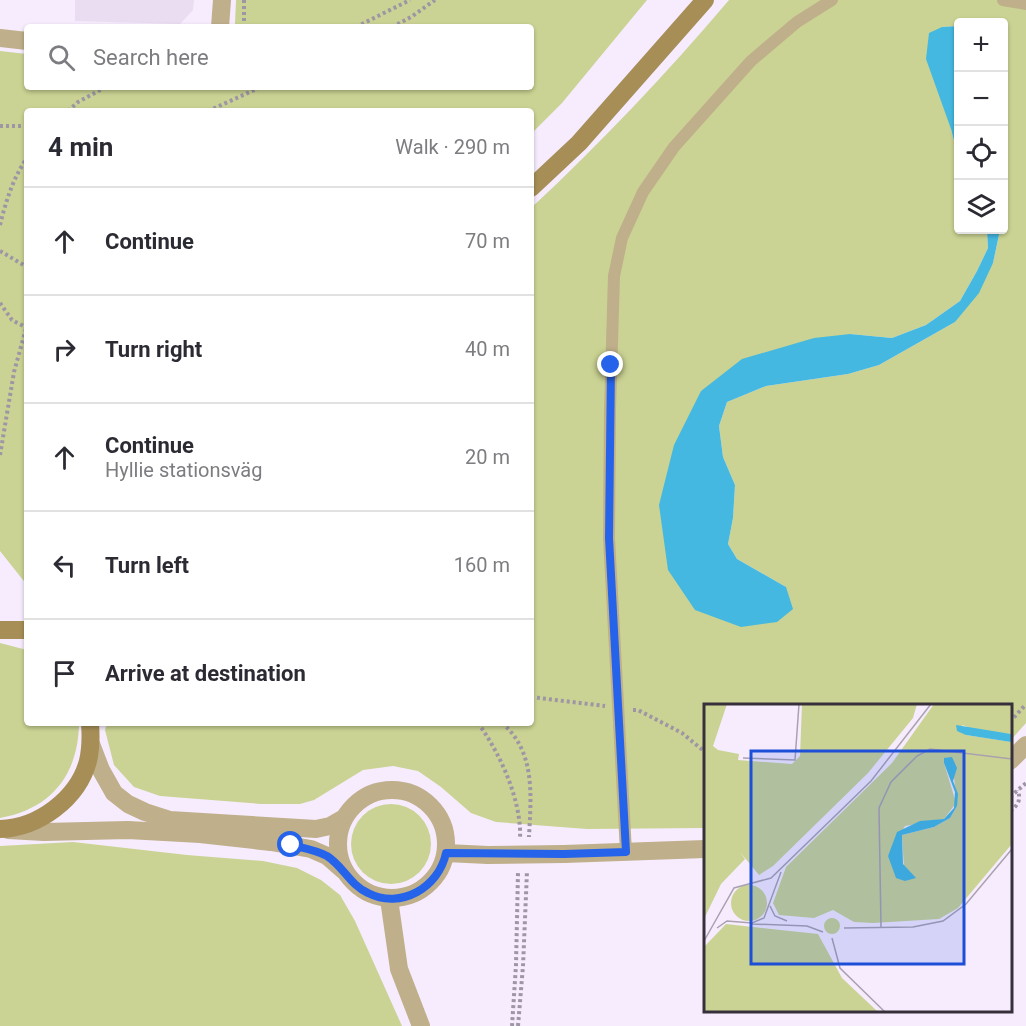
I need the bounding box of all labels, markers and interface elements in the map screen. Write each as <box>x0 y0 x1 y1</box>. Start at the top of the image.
map controls <box>954 18 1008 234</box>
button: + <box>954 18 1008 72</box>
search box <box>24 24 534 90</box>
icon: search <box>45 41 78 74</box>
text: Search here <box>93 45 209 70</box>
button: − <box>954 72 1008 126</box>
button: locate <box>954 126 1008 180</box>
text: 4 min <box>48 132 113 162</box>
text: Walk · 290 m <box>395 135 510 159</box>
button: layers <box>954 180 1008 234</box>
icon: ahead <box>48 225 81 258</box>
text: Continue <box>105 229 194 254</box>
text: 70 m <box>465 229 510 253</box>
icon: right <box>48 333 81 366</box>
text: Turn right <box>105 337 202 362</box>
text: 40 m <box>465 337 510 361</box>
route end <box>597 351 623 377</box>
text: Continue <box>105 433 194 458</box>
icon: ahead <box>48 441 81 474</box>
text: 20 m <box>465 445 510 469</box>
text: Hyllie stationsväg <box>105 458 262 482</box>
icon: left <box>48 549 81 582</box>
text: Turn left <box>105 553 189 578</box>
text: 160 m <box>454 553 510 577</box>
icon: arrive <box>48 657 81 690</box>
text: Arrive at destination <box>105 661 306 686</box>
inset map <box>704 704 1011 1011</box>
route start <box>277 831 303 857</box>

